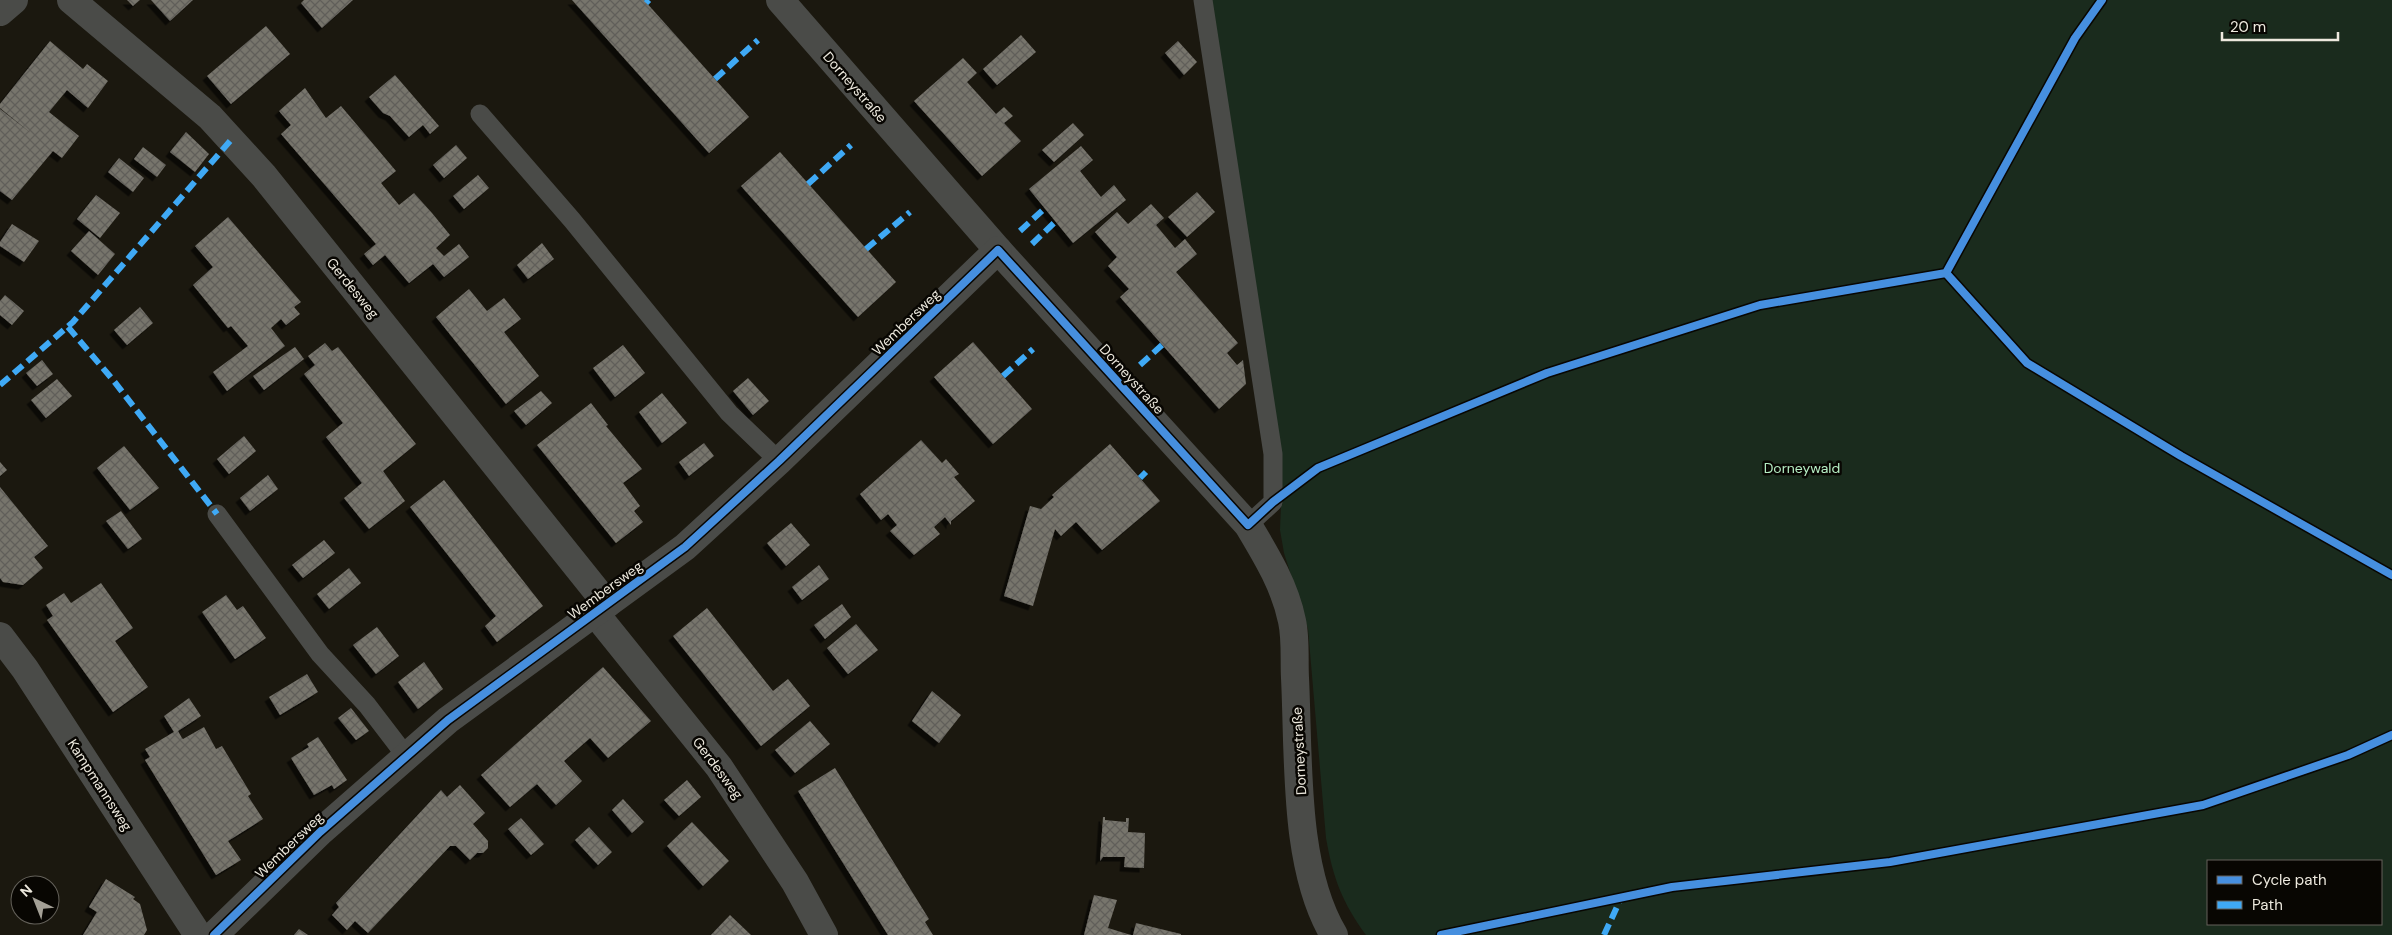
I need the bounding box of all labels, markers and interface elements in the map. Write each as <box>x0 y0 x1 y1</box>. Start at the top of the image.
scale bar <box>2222 10 2338 42</box>
text: 20 m <box>2230 17 2266 37</box>
street label: Dorneystraße <box>819 48 891 126</box>
street label: Gerdesweg <box>323 254 383 322</box>
street label: Wembersweg <box>868 285 944 359</box>
street label: Dorneystraße <box>1096 340 1168 418</box>
park label: Dorneywald <box>1764 459 1840 477</box>
street label: Wembersweg <box>564 557 646 623</box>
street label: Dorneystraße <box>1288 706 1310 796</box>
street label: Gerdesweg <box>689 733 747 803</box>
street label: Kampmannsweg <box>64 736 136 834</box>
street label: Wembersweg <box>251 808 327 882</box>
legend <box>2207 860 2382 925</box>
text: Cycle path <box>2252 870 2327 890</box>
north arrow <box>10 875 60 925</box>
text: N <box>16 880 36 901</box>
text: Path <box>2252 895 2283 915</box>

